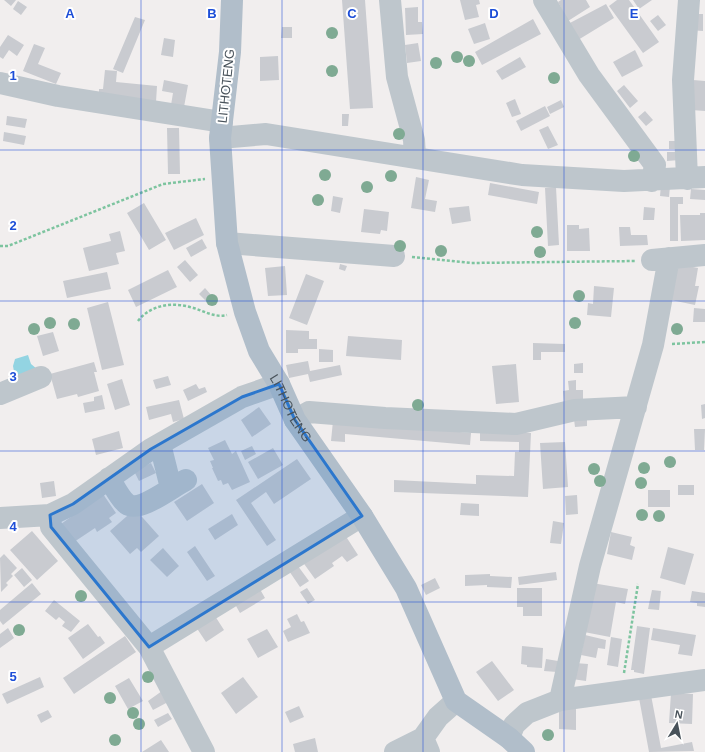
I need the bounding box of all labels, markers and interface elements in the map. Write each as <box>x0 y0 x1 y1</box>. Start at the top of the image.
text: A <box>65 6 75 21</box>
text: B <box>207 6 217 21</box>
text: C <box>347 6 357 21</box>
text: D <box>489 6 499 21</box>
text: E <box>630 6 639 21</box>
street label: LITHOTENG <box>215 48 237 124</box>
text: 1 <box>9 68 17 83</box>
text: 2 <box>9 218 17 233</box>
text: 3 <box>9 369 17 384</box>
street label: LITHOTENG <box>267 371 315 445</box>
text: 4 <box>9 519 17 534</box>
text: 5 <box>9 669 17 684</box>
north arrow <box>657 704 697 744</box>
text: N <box>674 708 684 721</box>

